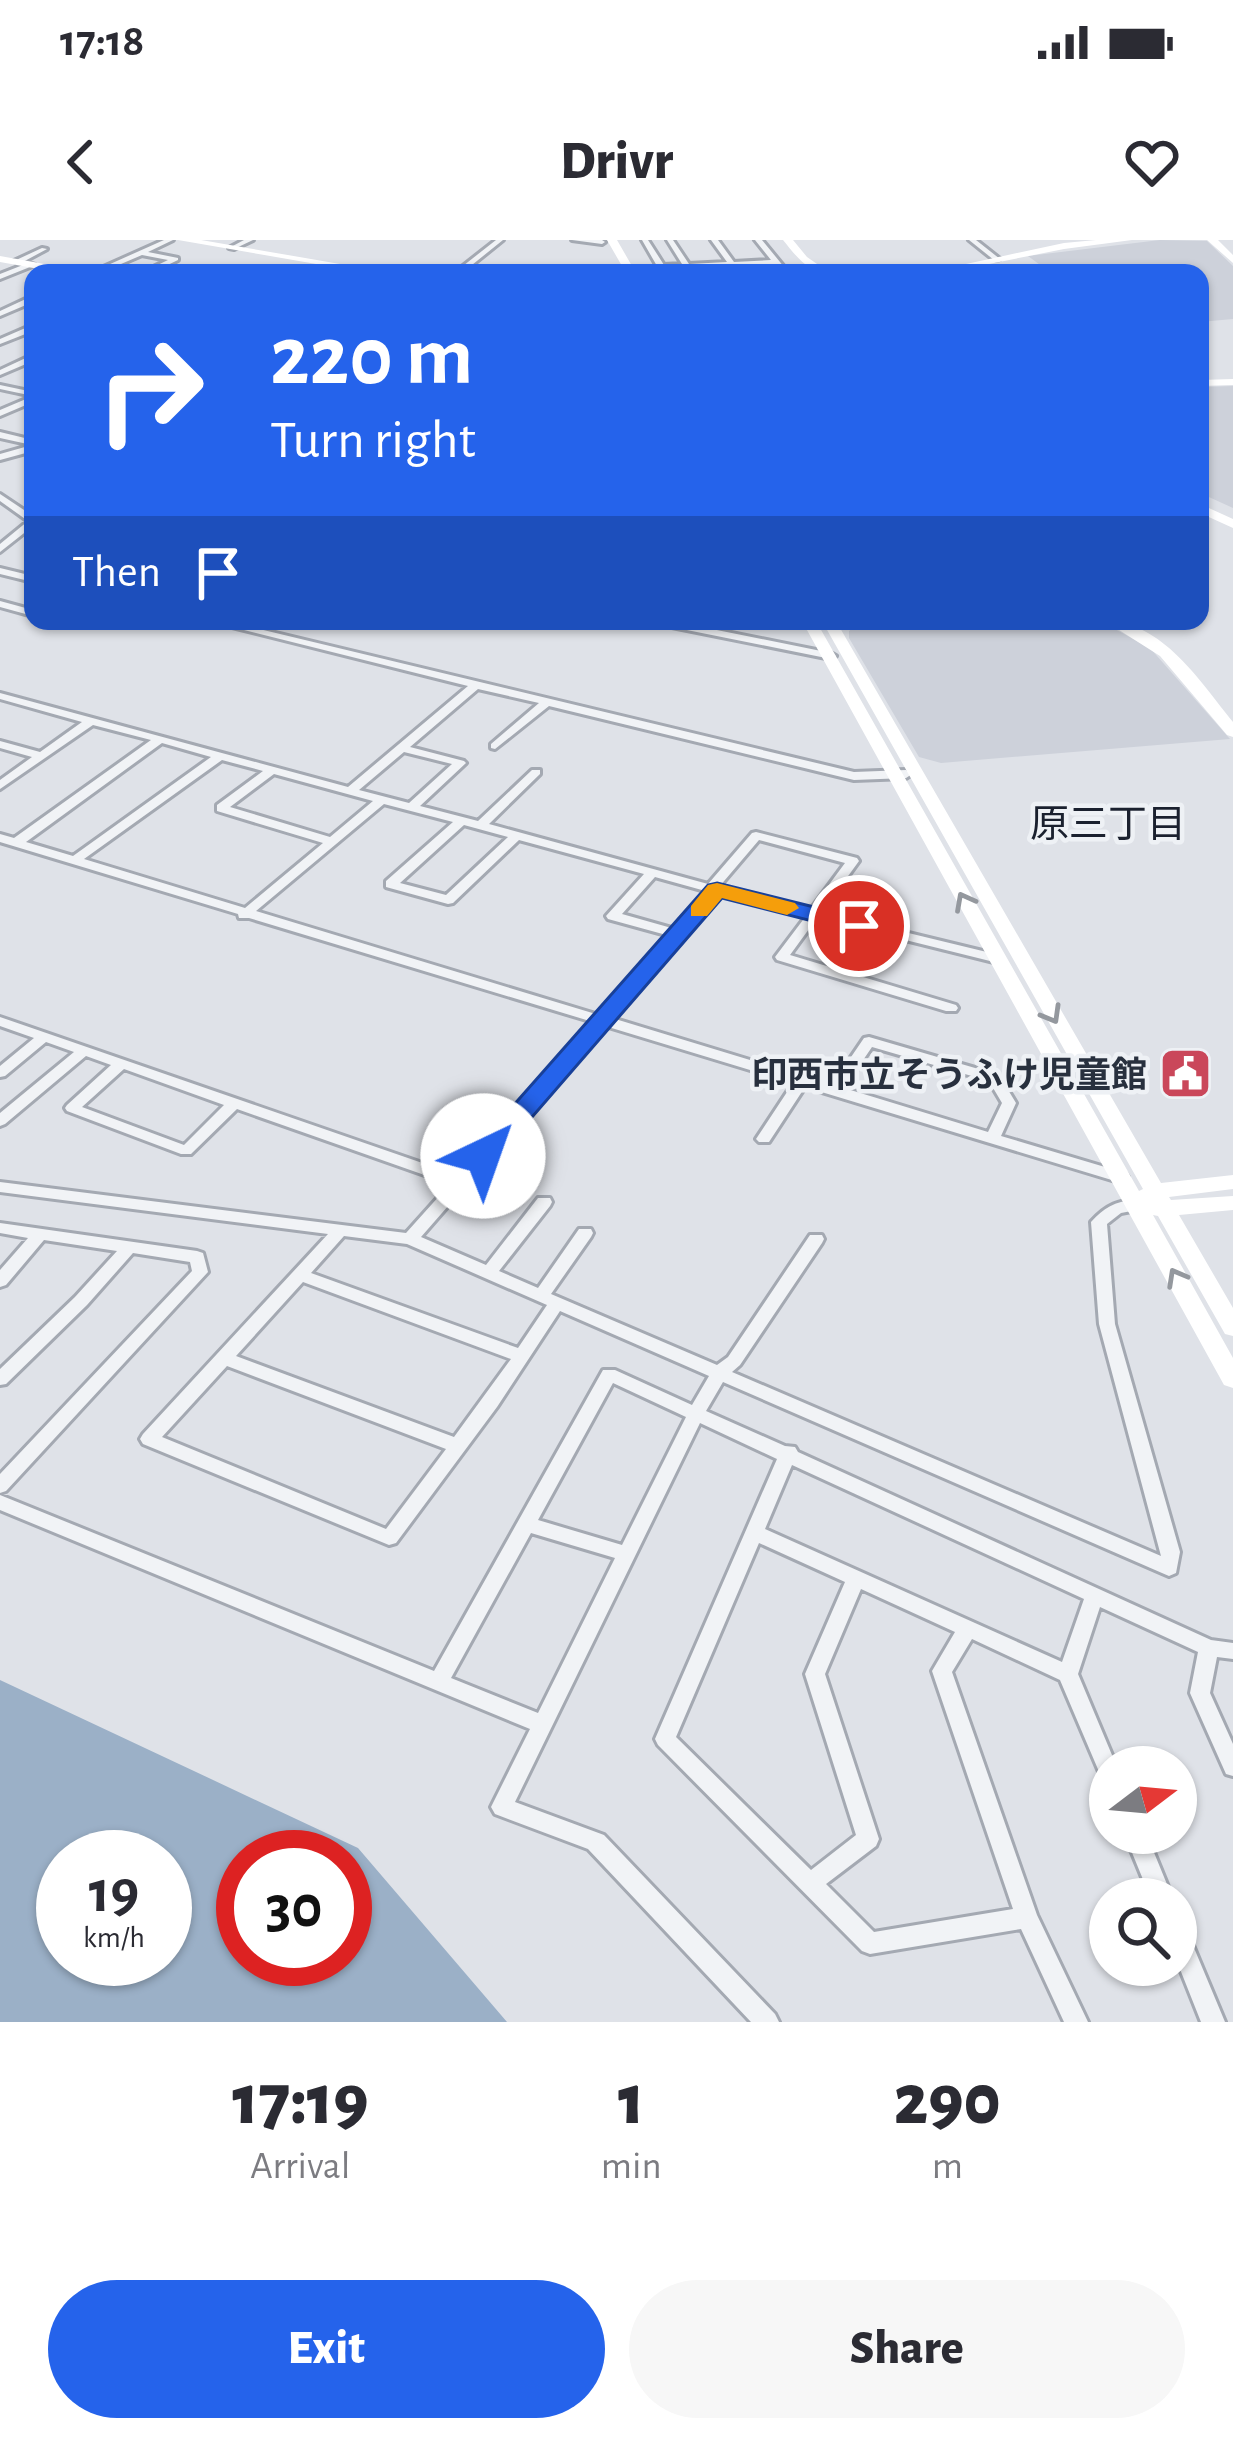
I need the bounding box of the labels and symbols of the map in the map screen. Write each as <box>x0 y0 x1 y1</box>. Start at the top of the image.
district label: 原三丁目 <box>1030 806 1186 845</box>
pin <box>808 875 910 977</box>
one-way arrow <box>955 891 978 913</box>
one-way arrow <box>1037 1003 1060 1024</box>
public building icon: 印西市立そうふけ児童館 <box>1158 1046 1214 1102</box>
place label: 印西市立そうふけ児童館 <box>751 1056 1147 1094</box>
position arrow <box>420 1093 546 1219</box>
one-way arrow <box>1167 1268 1190 1289</box>
north arrow <box>1089 1746 1197 1854</box>
speed limit sign: 30 <box>216 1830 372 1986</box>

